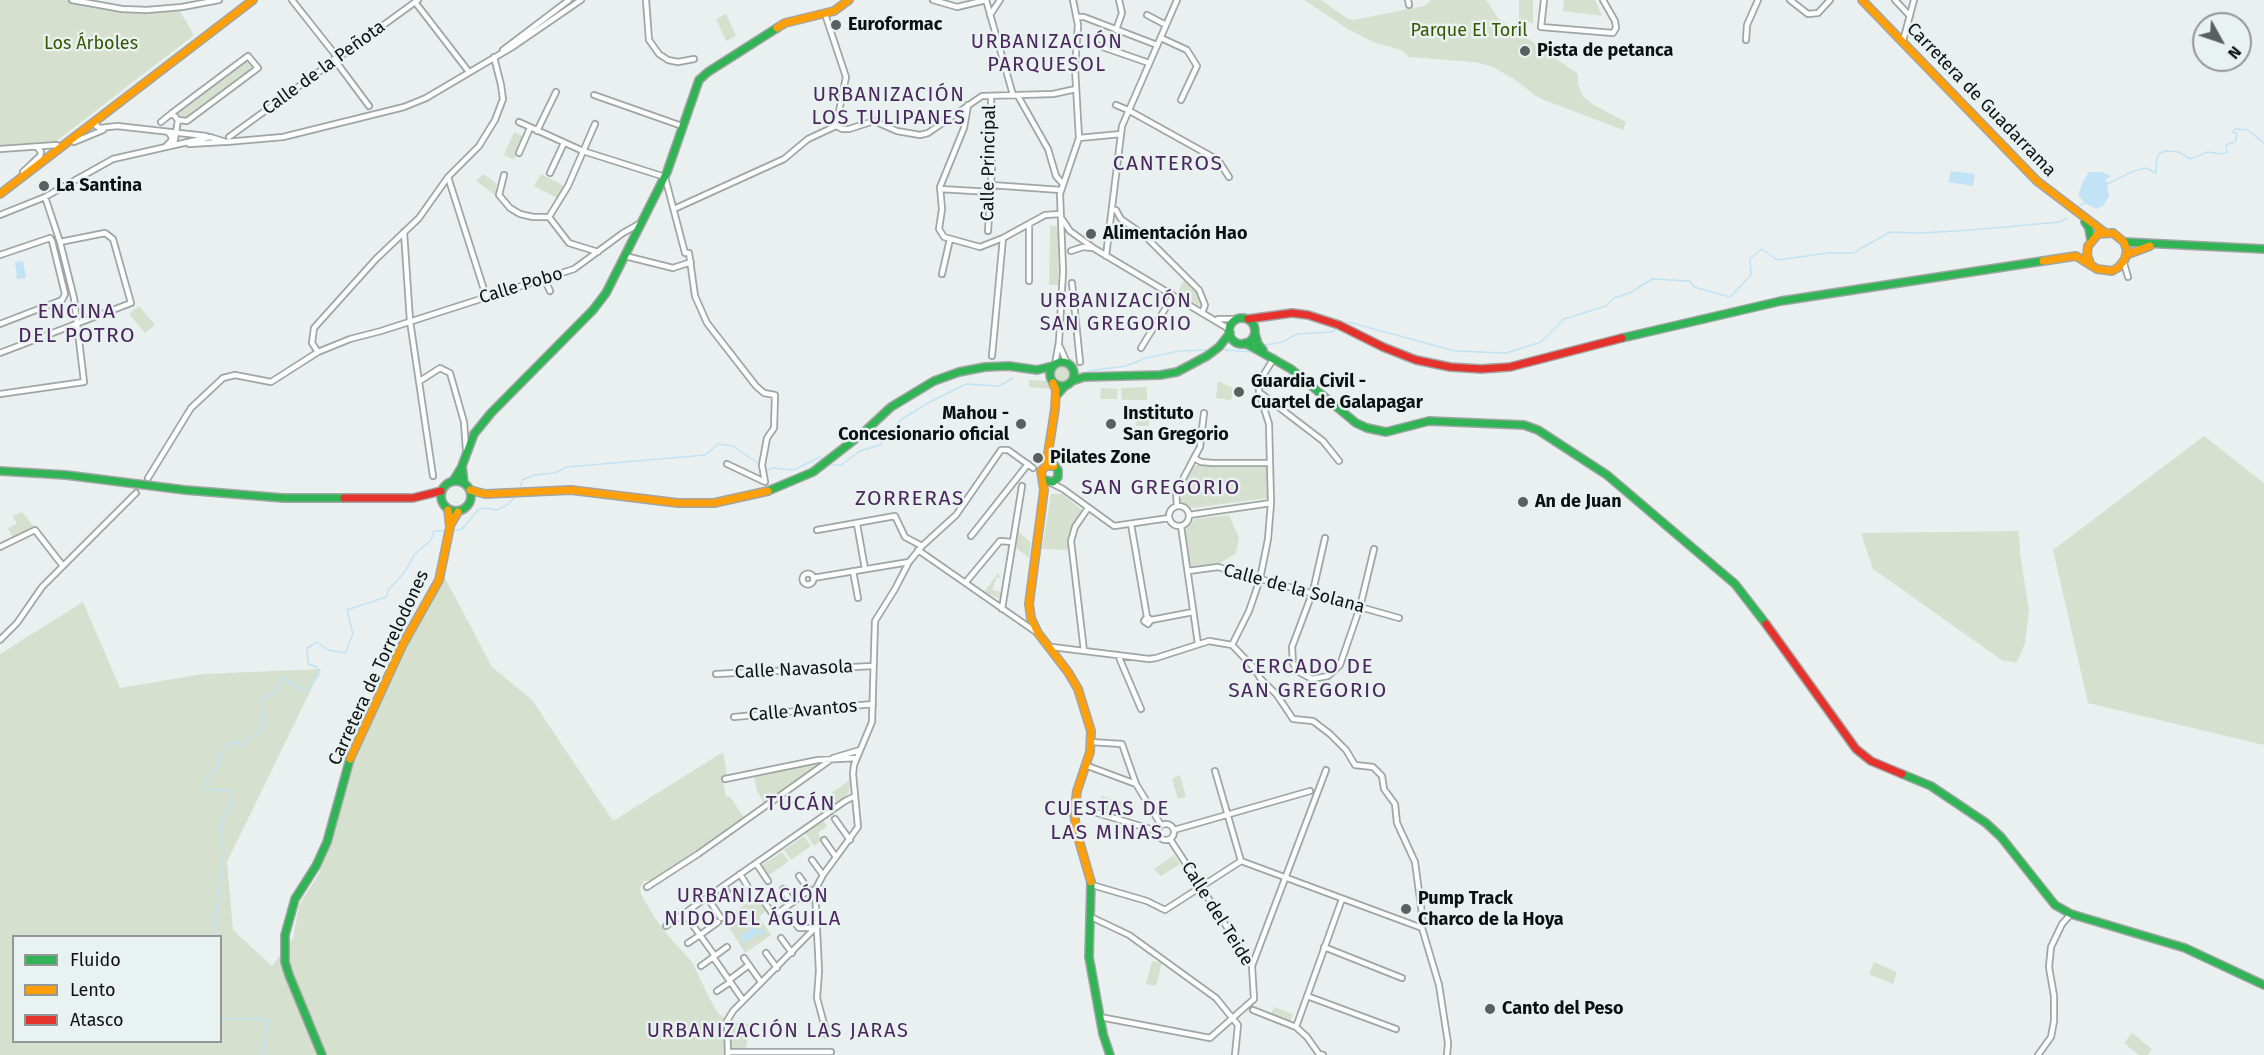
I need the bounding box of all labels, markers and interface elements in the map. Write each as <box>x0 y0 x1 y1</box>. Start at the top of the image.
north arrow <box>2192 12 2252 72</box>
place label: Euroformac <box>848 14 942 36</box>
street label: Calle de la Peñota <box>258 16 390 120</box>
marker: Euroformac <box>829 18 843 32</box>
street label: Carretera de Guadarrama <box>1902 19 2060 181</box>
park label: Parque El Toril <box>1410 20 1528 42</box>
district label: URBANIZACIÓN PARQUESOL <box>971 30 1123 77</box>
park label: Los Árboles <box>44 33 138 55</box>
place label: Pista de petanca <box>1537 40 1673 62</box>
text: N <box>2224 42 2245 63</box>
marker: Pista de petanca <box>1518 44 1532 58</box>
district label: URBANIZACIÓN LOS TULIPANES <box>812 83 966 130</box>
street label: Calle Principal <box>977 105 1001 221</box>
district label: CANTEROS <box>1113 151 1223 177</box>
place label: La Santina <box>56 175 142 197</box>
marker: La Santina <box>37 179 51 193</box>
place label: Alimentación Hao <box>1103 223 1247 245</box>
marker: Alimentación Hao <box>1084 227 1098 241</box>
street label: Calle Pobo <box>477 263 565 309</box>
district label: URBANIZACIÓN SAN GREGORIO <box>1040 289 1192 336</box>
district label: ENCINA DEL POTRO <box>18 299 136 349</box>
place label: Guardia Civil - Cuartel de Galapagar <box>1251 371 1423 413</box>
marker: Guardia Civil - Cuartel de Galapagar <box>1232 385 1246 399</box>
place label: Mahou - Concesionario oficial <box>838 403 1009 446</box>
place label: Instituto San Gregorio <box>1123 403 1229 446</box>
marker: Mahou - Concesionario oficial <box>1014 417 1028 431</box>
marker: Instituto San Gregorio <box>1104 417 1118 431</box>
place label: Pilates Zone <box>1050 447 1151 469</box>
marker: Pilates Zone <box>1031 451 1045 465</box>
district label: SAN GREGORIO <box>1081 475 1241 501</box>
district label: ZORRERAS <box>855 486 965 512</box>
place label: An de Juan <box>1535 491 1622 513</box>
marker: An de Juan <box>1516 495 1530 509</box>
street label: Calle de la Solana <box>1221 560 1367 618</box>
street label: Carretera de Torrelodones <box>324 567 434 769</box>
district label: CERCADO DE SAN GREGORIO <box>1228 654 1388 704</box>
street label: Calle Navasola <box>734 656 854 684</box>
street label: Calle Avantos <box>748 695 858 727</box>
district label: TUCÁN <box>766 791 836 817</box>
district label: CUESTAS DE LAS MINAS <box>1044 796 1170 846</box>
street label: Calle del Teide <box>1176 858 1258 970</box>
district label: URBANIZACIÓN NIDO DEL ÁGUILA <box>664 884 842 931</box>
place label: Pump Track Charco de la Hoya <box>1418 888 1564 930</box>
marker: Pump Track Charco de la Hoya <box>1399 902 1413 916</box>
legend <box>12 935 222 1043</box>
text: Fluido <box>70 949 121 971</box>
text: Lento <box>70 979 116 1001</box>
place label: Canto del Peso <box>1502 998 1624 1020</box>
marker: Canto del Peso <box>1483 1002 1497 1016</box>
text: Atasco <box>70 1009 123 1031</box>
district label: URBANIZACIÓN LAS JARAS <box>647 1019 909 1043</box>

